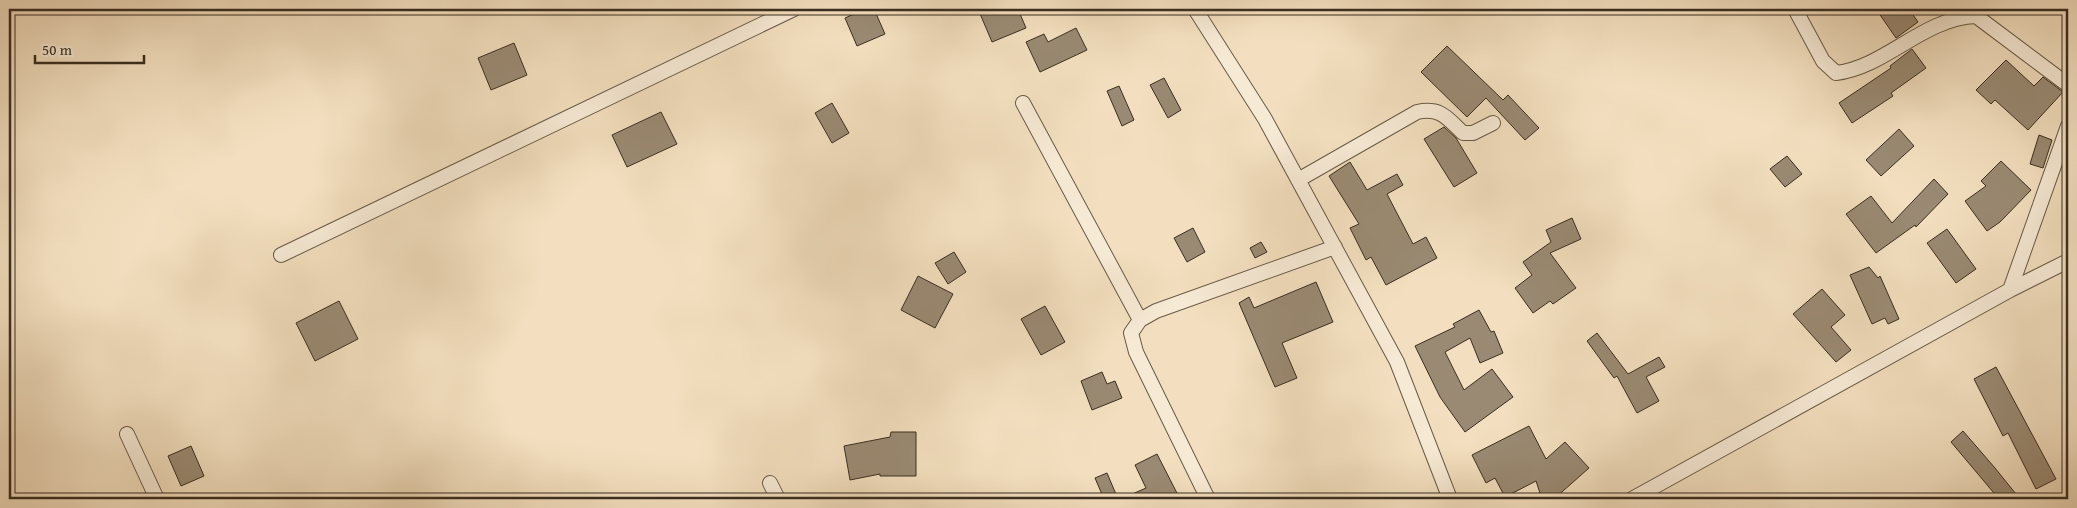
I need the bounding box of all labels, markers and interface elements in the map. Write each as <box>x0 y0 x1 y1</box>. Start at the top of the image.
scale bar <box>35 32 144 64</box>
text: 50 m <box>42 39 73 60</box>

